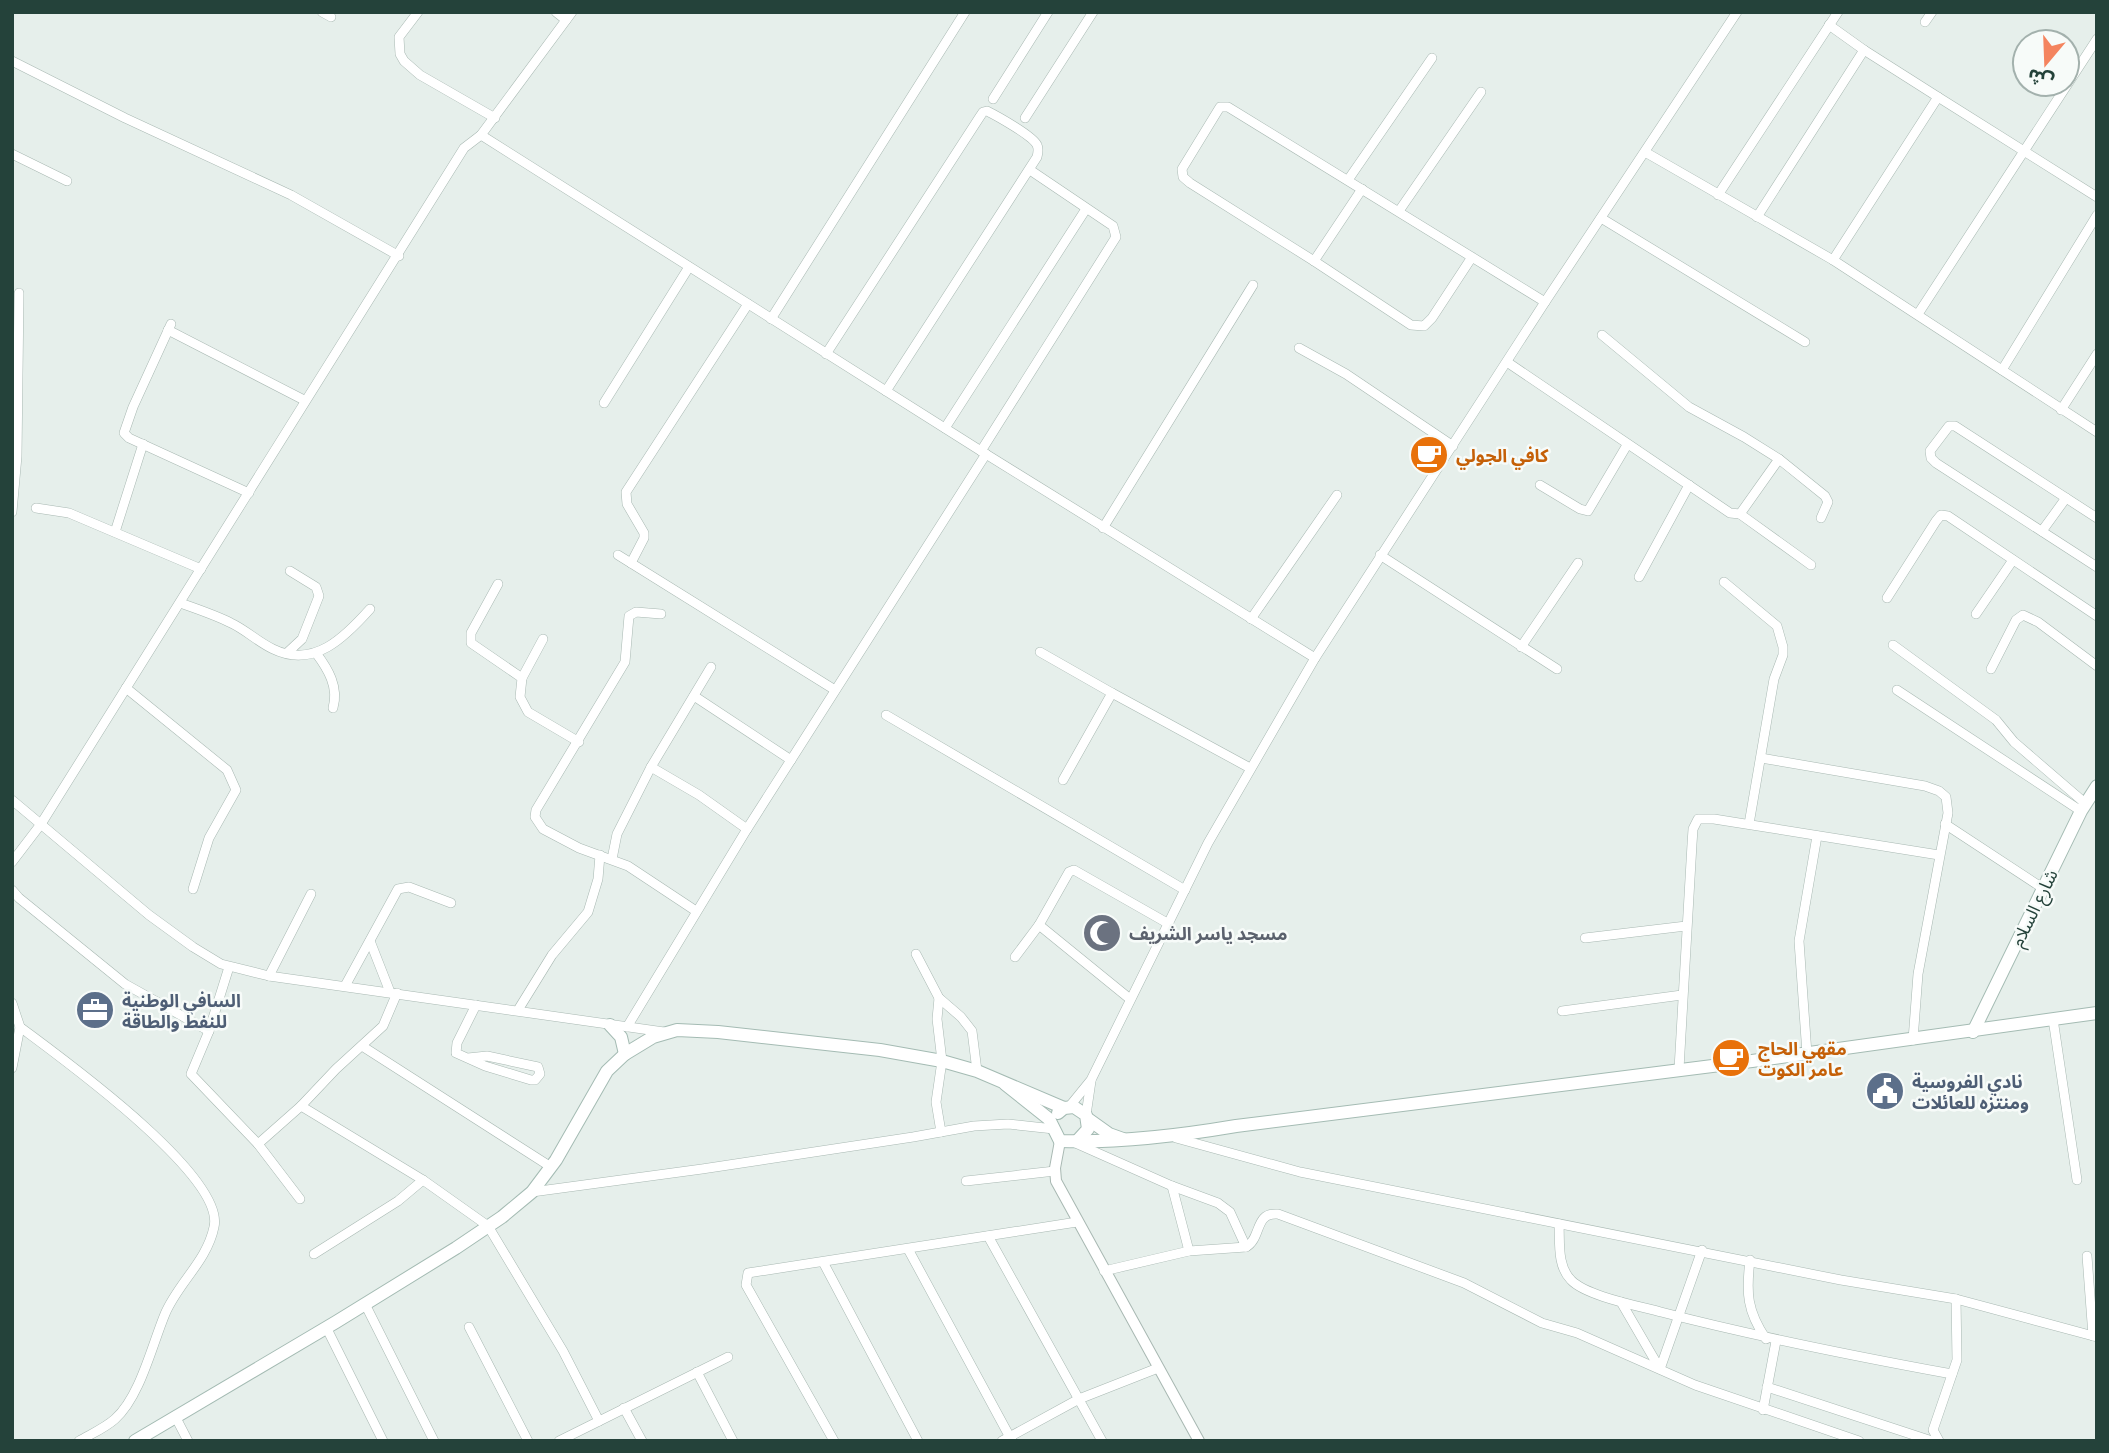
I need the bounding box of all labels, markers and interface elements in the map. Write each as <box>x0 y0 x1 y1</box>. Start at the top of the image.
north arrow <box>2011 28 2081 98</box>
text: ش <box>2024 62 2057 96</box>
cafe icon: كافي الجولي <box>1408 434 1450 476</box>
place label: كافي الجولي <box>1456 443 1549 470</box>
street label: شارع السلام <box>2004 865 2065 952</box>
mosque icon: مسجد ياسر الشريف <box>1081 912 1123 954</box>
place label: مسجد ياسر الشريف <box>1129 921 1288 946</box>
place label: السافي الوطنية للنفط والطاقة <box>122 988 241 1034</box>
office icon: السافي الوطنية للنفط والطاقة <box>74 989 116 1031</box>
place label: مقهي الحاج عامر الكوت <box>1758 1036 1847 1082</box>
cafe icon: مقهي الحاج عامر الكوت <box>1710 1037 1752 1079</box>
place label: نادي الفروسية ومنتزه للعائلات <box>1912 1069 2029 1115</box>
public building icon: نادي الفروسية ومنتزه للعائلات <box>1864 1070 1906 1112</box>

